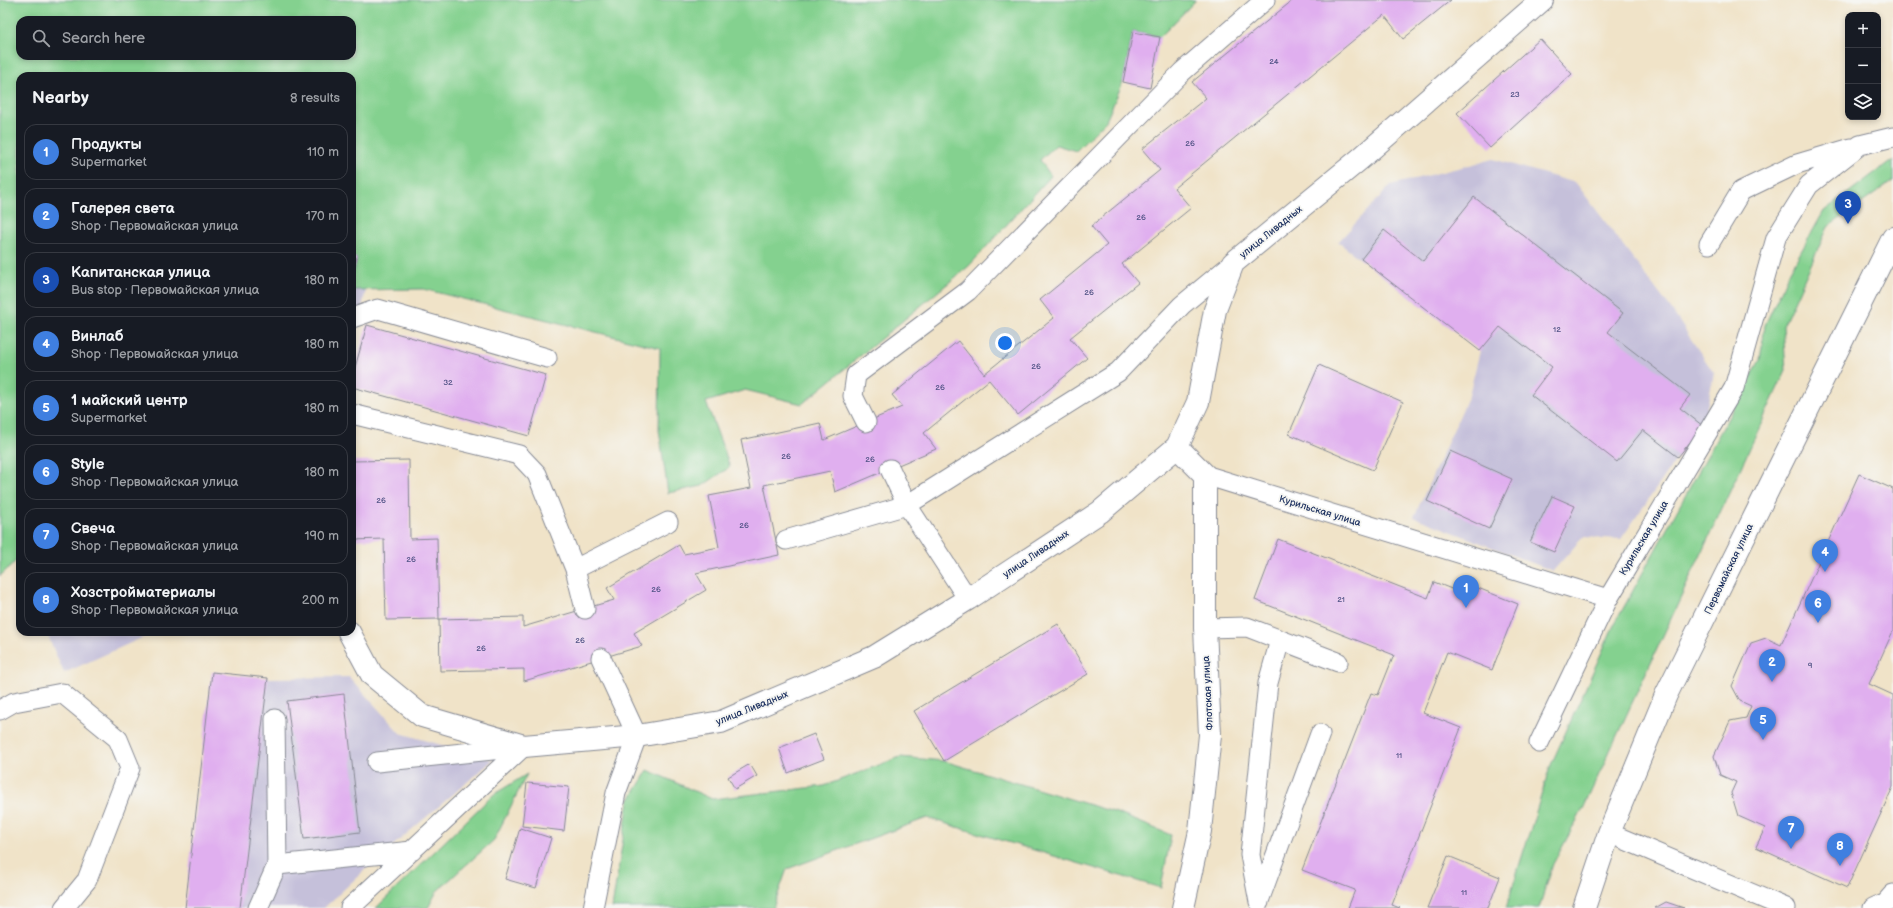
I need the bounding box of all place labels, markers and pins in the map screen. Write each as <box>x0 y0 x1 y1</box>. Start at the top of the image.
pin: 3 <box>1835 191 1861 224</box>
pin: 4 <box>1812 539 1838 572</box>
pin: 1 <box>1453 575 1479 608</box>
pin: 6 <box>1805 590 1831 623</box>
pin: 2 <box>1759 649 1785 682</box>
pin: 5 <box>1750 707 1776 740</box>
pin: 7 <box>1778 816 1804 849</box>
pin: 8 <box>1827 833 1853 866</box>

